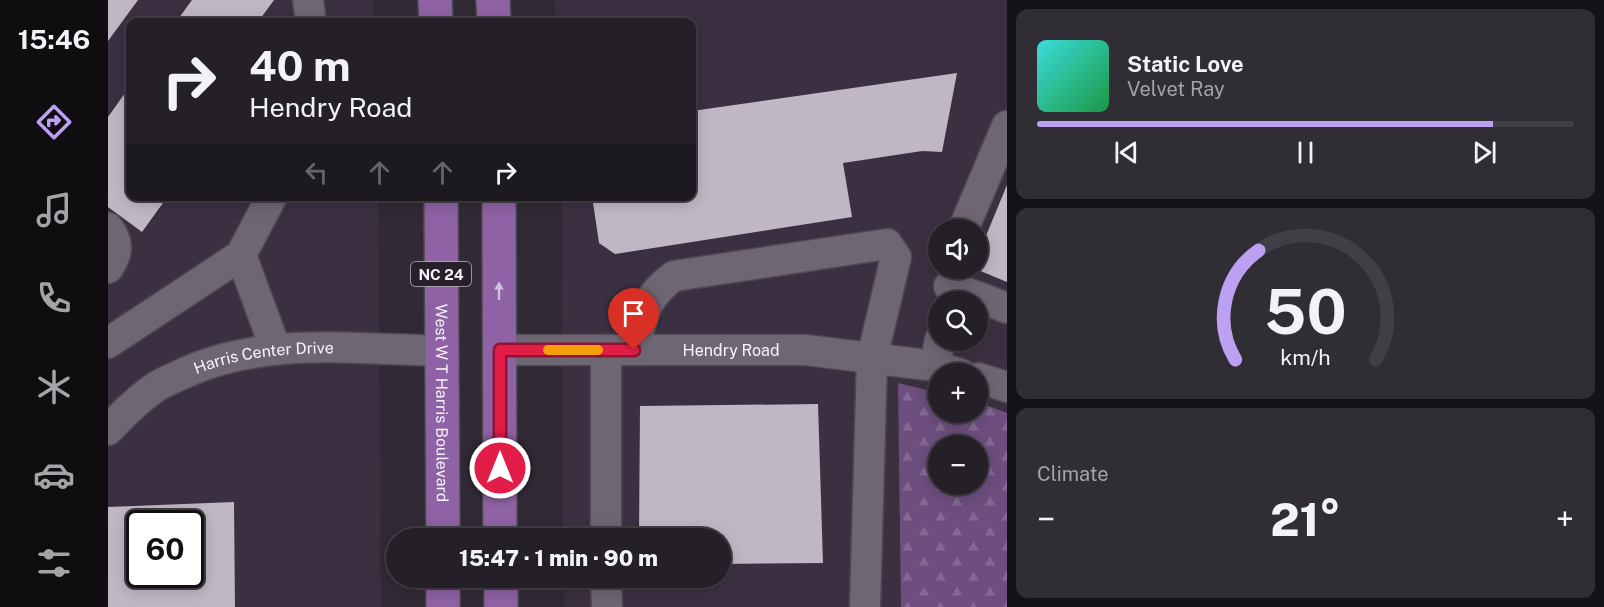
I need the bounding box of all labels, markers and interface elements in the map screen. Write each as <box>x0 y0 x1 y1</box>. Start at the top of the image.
text: 15:46 <box>18 23 90 55</box>
text: 40 m <box>249 41 351 90</box>
icon: right <box>150 42 228 120</box>
text: Static Love <box>1127 51 1244 77</box>
text: Velvet Ray <box>1127 77 1225 101</box>
text: Hendry Road <box>249 91 412 123</box>
icon: directions <box>33 101 75 143</box>
icon: previous <box>1110 136 1143 169</box>
icon: pause <box>1289 136 1322 169</box>
icon: next <box>1468 136 1501 169</box>
icon: left <box>300 156 333 189</box>
icon: ahead <box>363 156 396 189</box>
icon: ahead <box>426 156 459 189</box>
icon: right <box>489 156 522 189</box>
icon: music <box>33 189 75 231</box>
map controls <box>928 219 988 495</box>
button: sound <box>928 219 988 279</box>
road number: NC 24 <box>411 262 471 286</box>
text: 50 <box>1264 276 1347 349</box>
icon: phone <box>33 277 75 319</box>
one-way arrow <box>494 282 504 301</box>
pin <box>608 288 659 350</box>
button: search <box>928 291 988 351</box>
icon: arrive <box>617 297 650 330</box>
street label: West W T Harris Boulevard <box>432 304 452 502</box>
street label: Harris Center Drive <box>191 338 334 377</box>
street label: Hendry Road <box>683 341 779 360</box>
text: km/h <box>1280 346 1331 371</box>
button: + <box>928 363 988 423</box>
icon: climate <box>33 366 75 408</box>
button: − <box>928 435 988 495</box>
position arrow <box>468 436 532 500</box>
icon: car <box>33 454 75 496</box>
text: Climate <box>1037 462 1109 486</box>
text: 21° <box>1270 493 1341 546</box>
text: − <box>1037 500 1055 538</box>
text: + <box>1556 500 1574 538</box>
speed limit sign: 60 <box>126 510 204 588</box>
icon: filters <box>33 542 75 584</box>
text: 15:47 · 1 min · 90 m <box>459 545 658 571</box>

